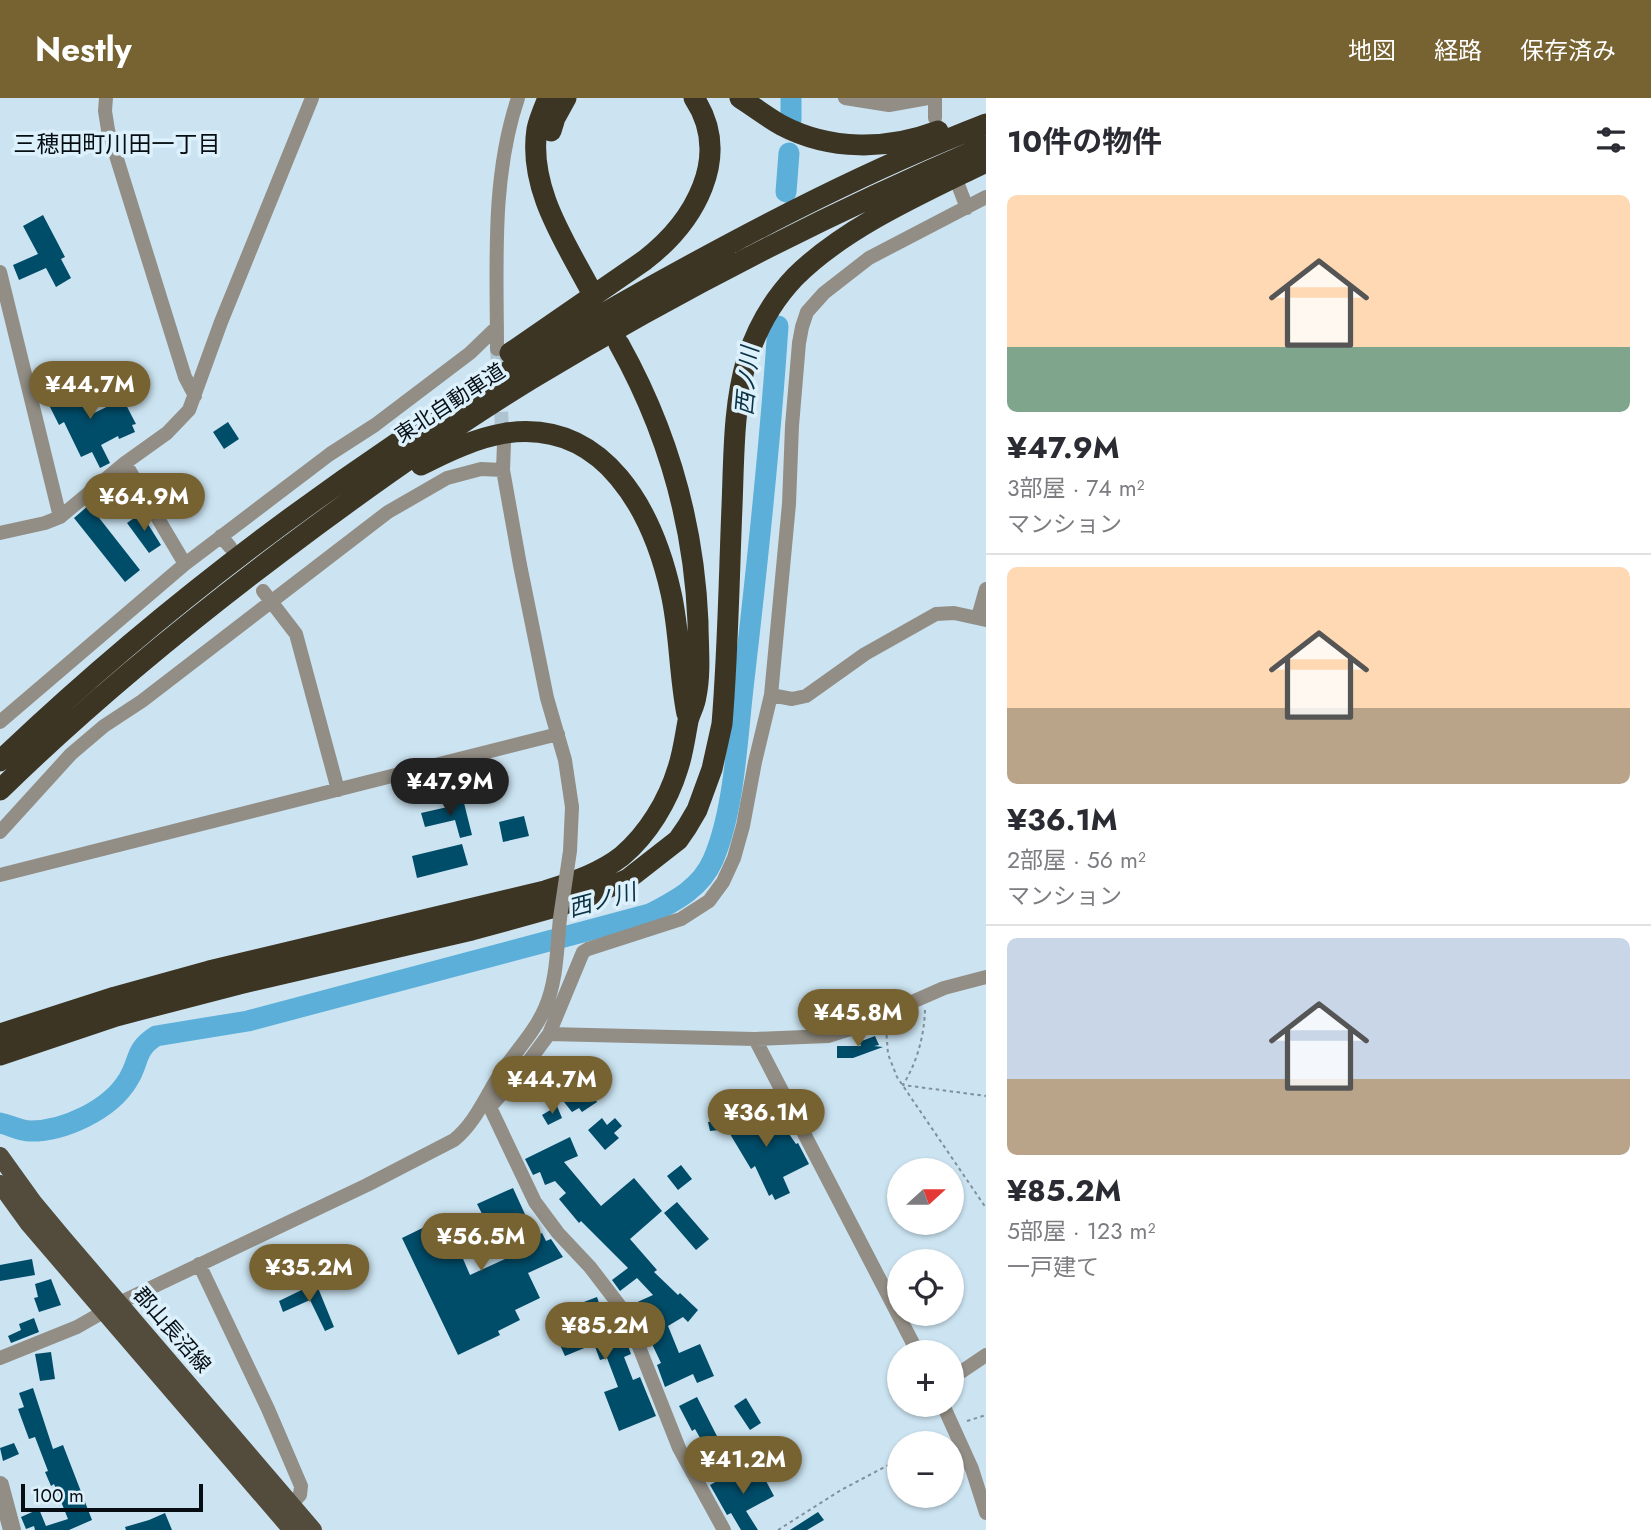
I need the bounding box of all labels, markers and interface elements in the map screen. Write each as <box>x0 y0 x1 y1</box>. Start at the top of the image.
text: Nestly <box>35 26 132 73</box>
text: 地図 <box>1348 33 1396 68</box>
text: 経路 <box>1434 33 1482 68</box>
text: 保存済み <box>1520 33 1616 68</box>
text: 10件の物件 <box>1007 120 1162 163</box>
icon: filters <box>1592 121 1630 159</box>
district label: 三穂田町川田一丁目 <box>14 127 221 161</box>
icon: home <box>1256 240 1382 366</box>
water label: 西ノ川 <box>727 342 767 417</box>
street label: 東北自動車道 <box>389 356 511 450</box>
pin: ¥44.7M <box>33 362 147 421</box>
text: ¥44.7M <box>45 367 135 401</box>
text: ¥47.9M <box>1007 426 1120 469</box>
text: 3部屋 · 74 m² <box>1007 471 1145 505</box>
pin: ¥64.9M <box>87 474 201 533</box>
text: ¥64.9M <box>99 479 189 513</box>
text: マンション <box>1007 507 1122 541</box>
icon: home <box>1256 612 1382 738</box>
pin: ¥47.9M <box>393 758 507 818</box>
text: ¥47.9M <box>407 764 493 798</box>
text: ¥36.1M <box>1007 798 1117 841</box>
text: 2部屋 · 56 m² <box>1007 843 1146 877</box>
water label: 西ノ川 <box>564 874 643 925</box>
text: マンション <box>1007 879 1122 913</box>
icon: home <box>1256 983 1382 1109</box>
pin: ¥45.8M <box>801 990 915 1049</box>
text: ¥45.8M <box>814 995 902 1029</box>
pin: ¥44.7M <box>495 1056 609 1116</box>
text: ¥44.7M <box>507 1062 597 1096</box>
pin: ¥36.1M <box>709 1090 823 1149</box>
text: ¥36.1M <box>724 1095 808 1129</box>
north arrow <box>887 1158 964 1236</box>
map controls <box>887 1158 964 1508</box>
text: ¥85.2M <box>1007 1169 1121 1212</box>
pin: ¥56.5M <box>424 1214 538 1273</box>
text: 5部屋 · 123 m² <box>1007 1214 1155 1248</box>
text: ¥56.5M <box>437 1219 525 1253</box>
pin: ¥35.2M <box>252 1244 366 1304</box>
button: locate <box>887 1249 964 1326</box>
text: ¥35.2M <box>265 1250 353 1284</box>
text: 一戸建て <box>1007 1250 1099 1284</box>
street label: 郡山長沼線 <box>126 1281 218 1379</box>
pin: ¥85.2M <box>548 1302 662 1362</box>
text: ¥85.2M <box>561 1308 649 1342</box>
button: + <box>887 1340 964 1417</box>
button: − <box>887 1431 964 1508</box>
pin: ¥41.2M <box>686 1436 800 1496</box>
text: ¥41.2M <box>700 1442 786 1476</box>
scale bar <box>21 1481 203 1513</box>
text: 100 m <box>32 1482 84 1509</box>

